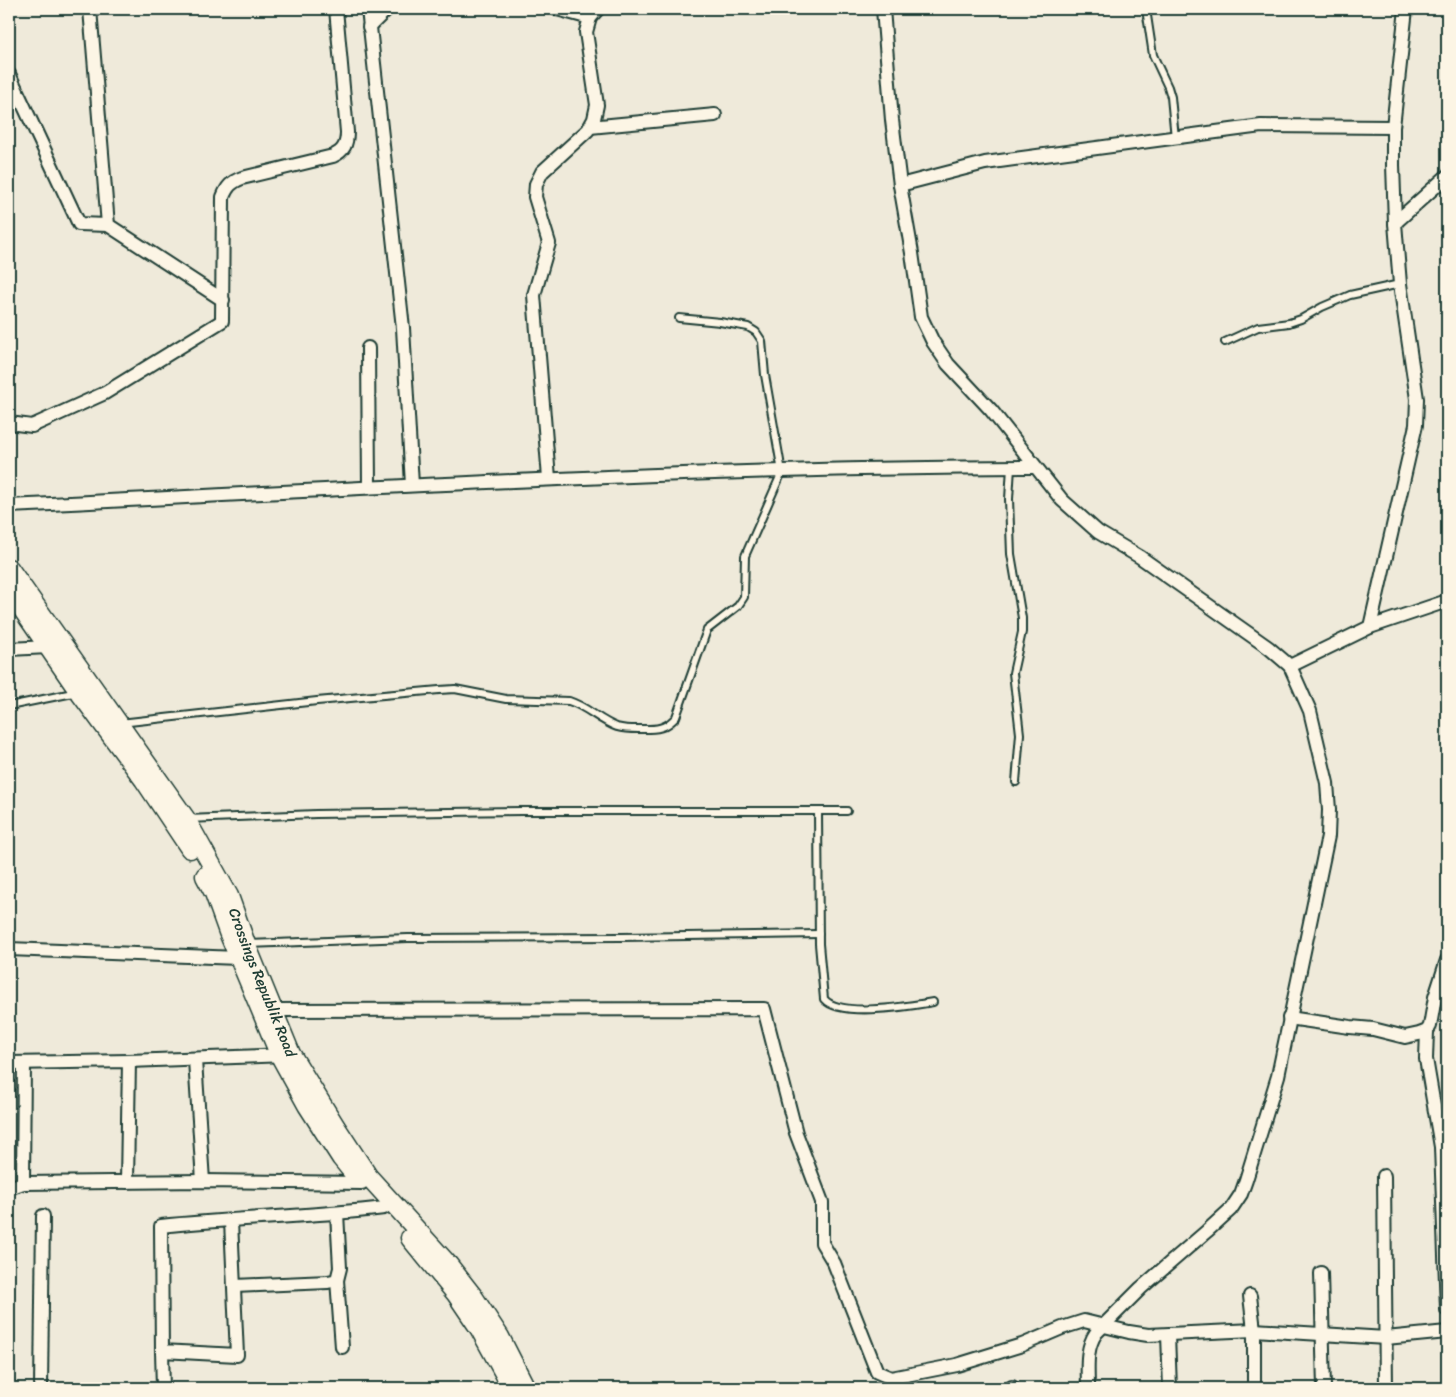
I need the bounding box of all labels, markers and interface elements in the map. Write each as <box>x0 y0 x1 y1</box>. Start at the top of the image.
street label: Crossings Republik Road <box>221 904 304 1062</box>

